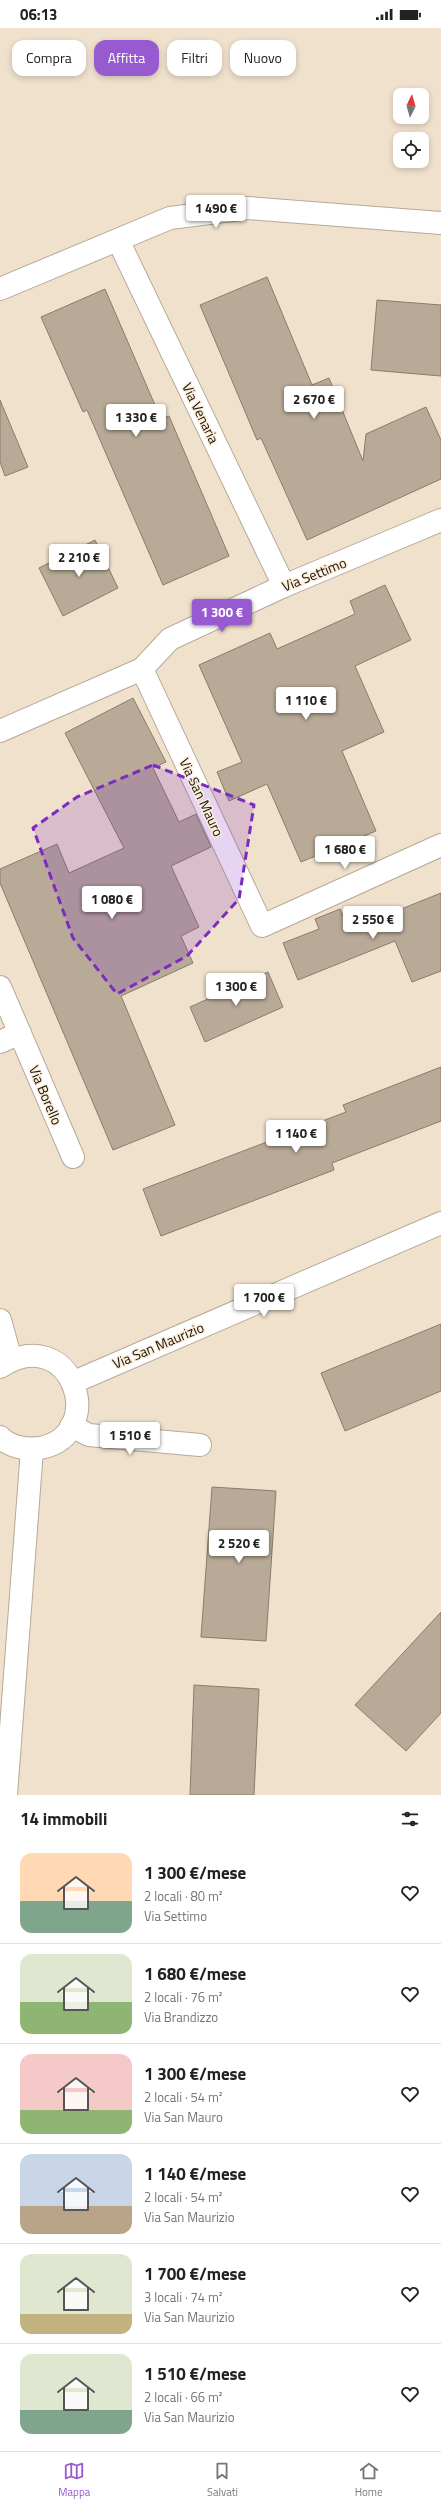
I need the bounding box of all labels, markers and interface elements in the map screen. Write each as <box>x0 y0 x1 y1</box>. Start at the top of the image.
text: 06:13 <box>20 3 57 26</box>
chip: Compra <box>12 40 86 76</box>
chip: Affitta <box>94 40 159 76</box>
chip: Filtri <box>167 40 222 76</box>
chip: Nuovo <box>230 40 296 76</box>
north arrow <box>393 88 429 124</box>
map controls <box>393 88 429 168</box>
button: locate <box>393 132 429 168</box>
pin: 1 490 € <box>179 195 253 229</box>
text: 1 490 € <box>195 198 237 218</box>
street label: Via Venaria <box>177 379 225 447</box>
pin: 2 670 € <box>277 386 351 420</box>
text: 2 670 € <box>293 389 335 409</box>
pin: 1 330 € <box>99 404 173 438</box>
text: 1 330 € <box>115 407 157 427</box>
pin: 2 210 € <box>42 544 116 578</box>
text: 2 210 € <box>58 547 100 567</box>
street label: Via Settimo <box>279 552 349 596</box>
pin: 1 300 € <box>185 599 259 633</box>
text: 1 300 € <box>201 602 243 622</box>
pin: 1 110 € <box>269 687 343 721</box>
text: 1 110 € <box>285 690 327 710</box>
street label: Via San Mauro <box>175 754 229 840</box>
pin: 1 680 € <box>308 836 382 870</box>
text: 1 680 € <box>324 839 366 859</box>
pin: 1 080 € <box>75 886 149 920</box>
text: 1 080 € <box>91 889 133 909</box>
pin: 2 550 € <box>336 906 410 940</box>
text: 2 550 € <box>352 909 394 929</box>
pin: 1 300 € <box>199 973 273 1007</box>
text: 1 300 € <box>215 976 257 996</box>
street label: Via Borello <box>24 1062 68 1128</box>
pin: 1 140 € <box>259 1120 333 1154</box>
text: 1 140 € <box>275 1123 317 1143</box>
pin: 1 700 € <box>227 1284 301 1318</box>
text: 1 700 € <box>243 1287 285 1307</box>
street label: Via San Maurizio <box>109 1316 207 1374</box>
pin: 1 510 € <box>93 1422 167 1456</box>
text: 1 510 € <box>109 1425 151 1445</box>
pin: 2 520 € <box>202 1530 276 1564</box>
text: 2 520 € <box>218 1533 260 1553</box>
text: 14 immobili <box>20 1806 107 1832</box>
icon: filters <box>399 1808 421 1830</box>
text: 1 300 €/mese <box>144 1860 246 1886</box>
icon: home <box>52 1869 100 1917</box>
icon: heart <box>399 1882 421 1904</box>
text: 2 locali · 80 m² <box>144 1886 223 1906</box>
text: Via Settimo <box>144 1906 207 1926</box>
text: 1 680 €/mese <box>144 1961 246 1987</box>
icon: home <box>52 1970 100 2018</box>
icon: heart <box>399 1983 421 2005</box>
text: 2 locali · 76 m² <box>144 1987 223 2007</box>
text: Via Brandizzo <box>144 2007 218 2027</box>
text: 1 300 €/mese <box>144 2061 246 2087</box>
icon: home <box>52 2070 100 2118</box>
icon: heart <box>399 2083 421 2105</box>
text: 2 locali · 54 m² <box>144 2087 223 2107</box>
text: Via San Mauro <box>144 2107 223 2127</box>
text: 1 140 €/mese <box>144 2161 246 2187</box>
icon: home <box>52 2170 100 2218</box>
icon: heart <box>399 2183 421 2205</box>
text: 2 locali · 54 m² <box>144 2187 223 2207</box>
text: Via San Maurizio <box>144 2207 235 2227</box>
text: 1 700 €/mese <box>144 2261 246 2287</box>
icon: home <box>52 2270 100 2318</box>
icon: heart <box>399 2283 421 2305</box>
text: 3 locali · 74 m² <box>144 2287 223 2307</box>
text: Via San Maurizio <box>144 2307 235 2327</box>
text: 1 510 €/mese <box>144 2361 246 2387</box>
icon: home <box>52 2370 100 2418</box>
icon: heart <box>399 2383 421 2405</box>
text: 2 locali · 66 m² <box>144 2387 223 2407</box>
text: Via San Maurizio <box>144 2407 235 2427</box>
tab: Mappa <box>58 2460 90 2500</box>
tab: Salvati <box>207 2460 238 2500</box>
tab: Home <box>355 2460 383 2500</box>

